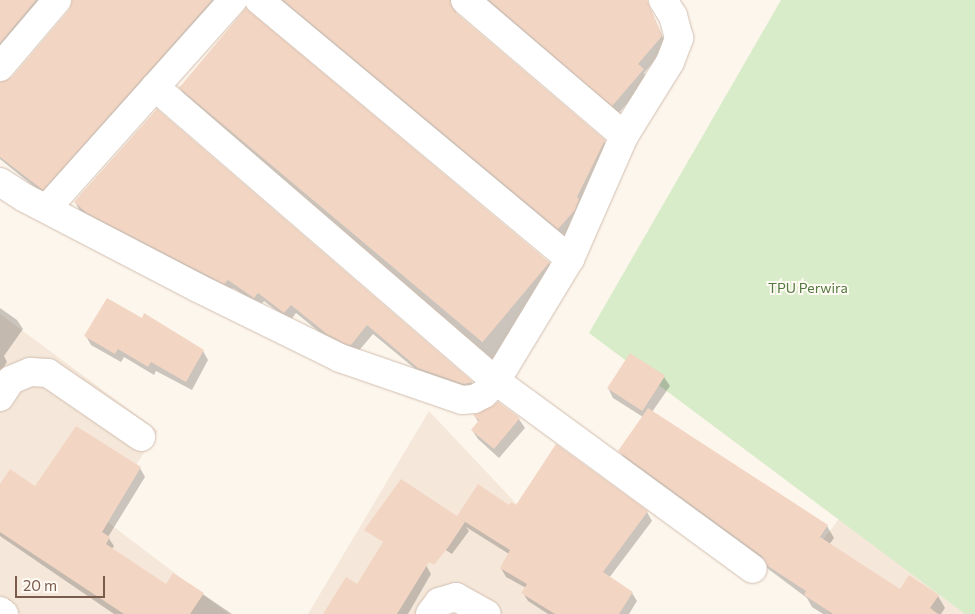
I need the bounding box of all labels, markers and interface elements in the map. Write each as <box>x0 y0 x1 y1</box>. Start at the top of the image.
park label: TPU Perwira <box>768 280 848 296</box>
scale bar <box>18 566 108 598</box>
text: 20 m <box>23 576 57 594</box>

